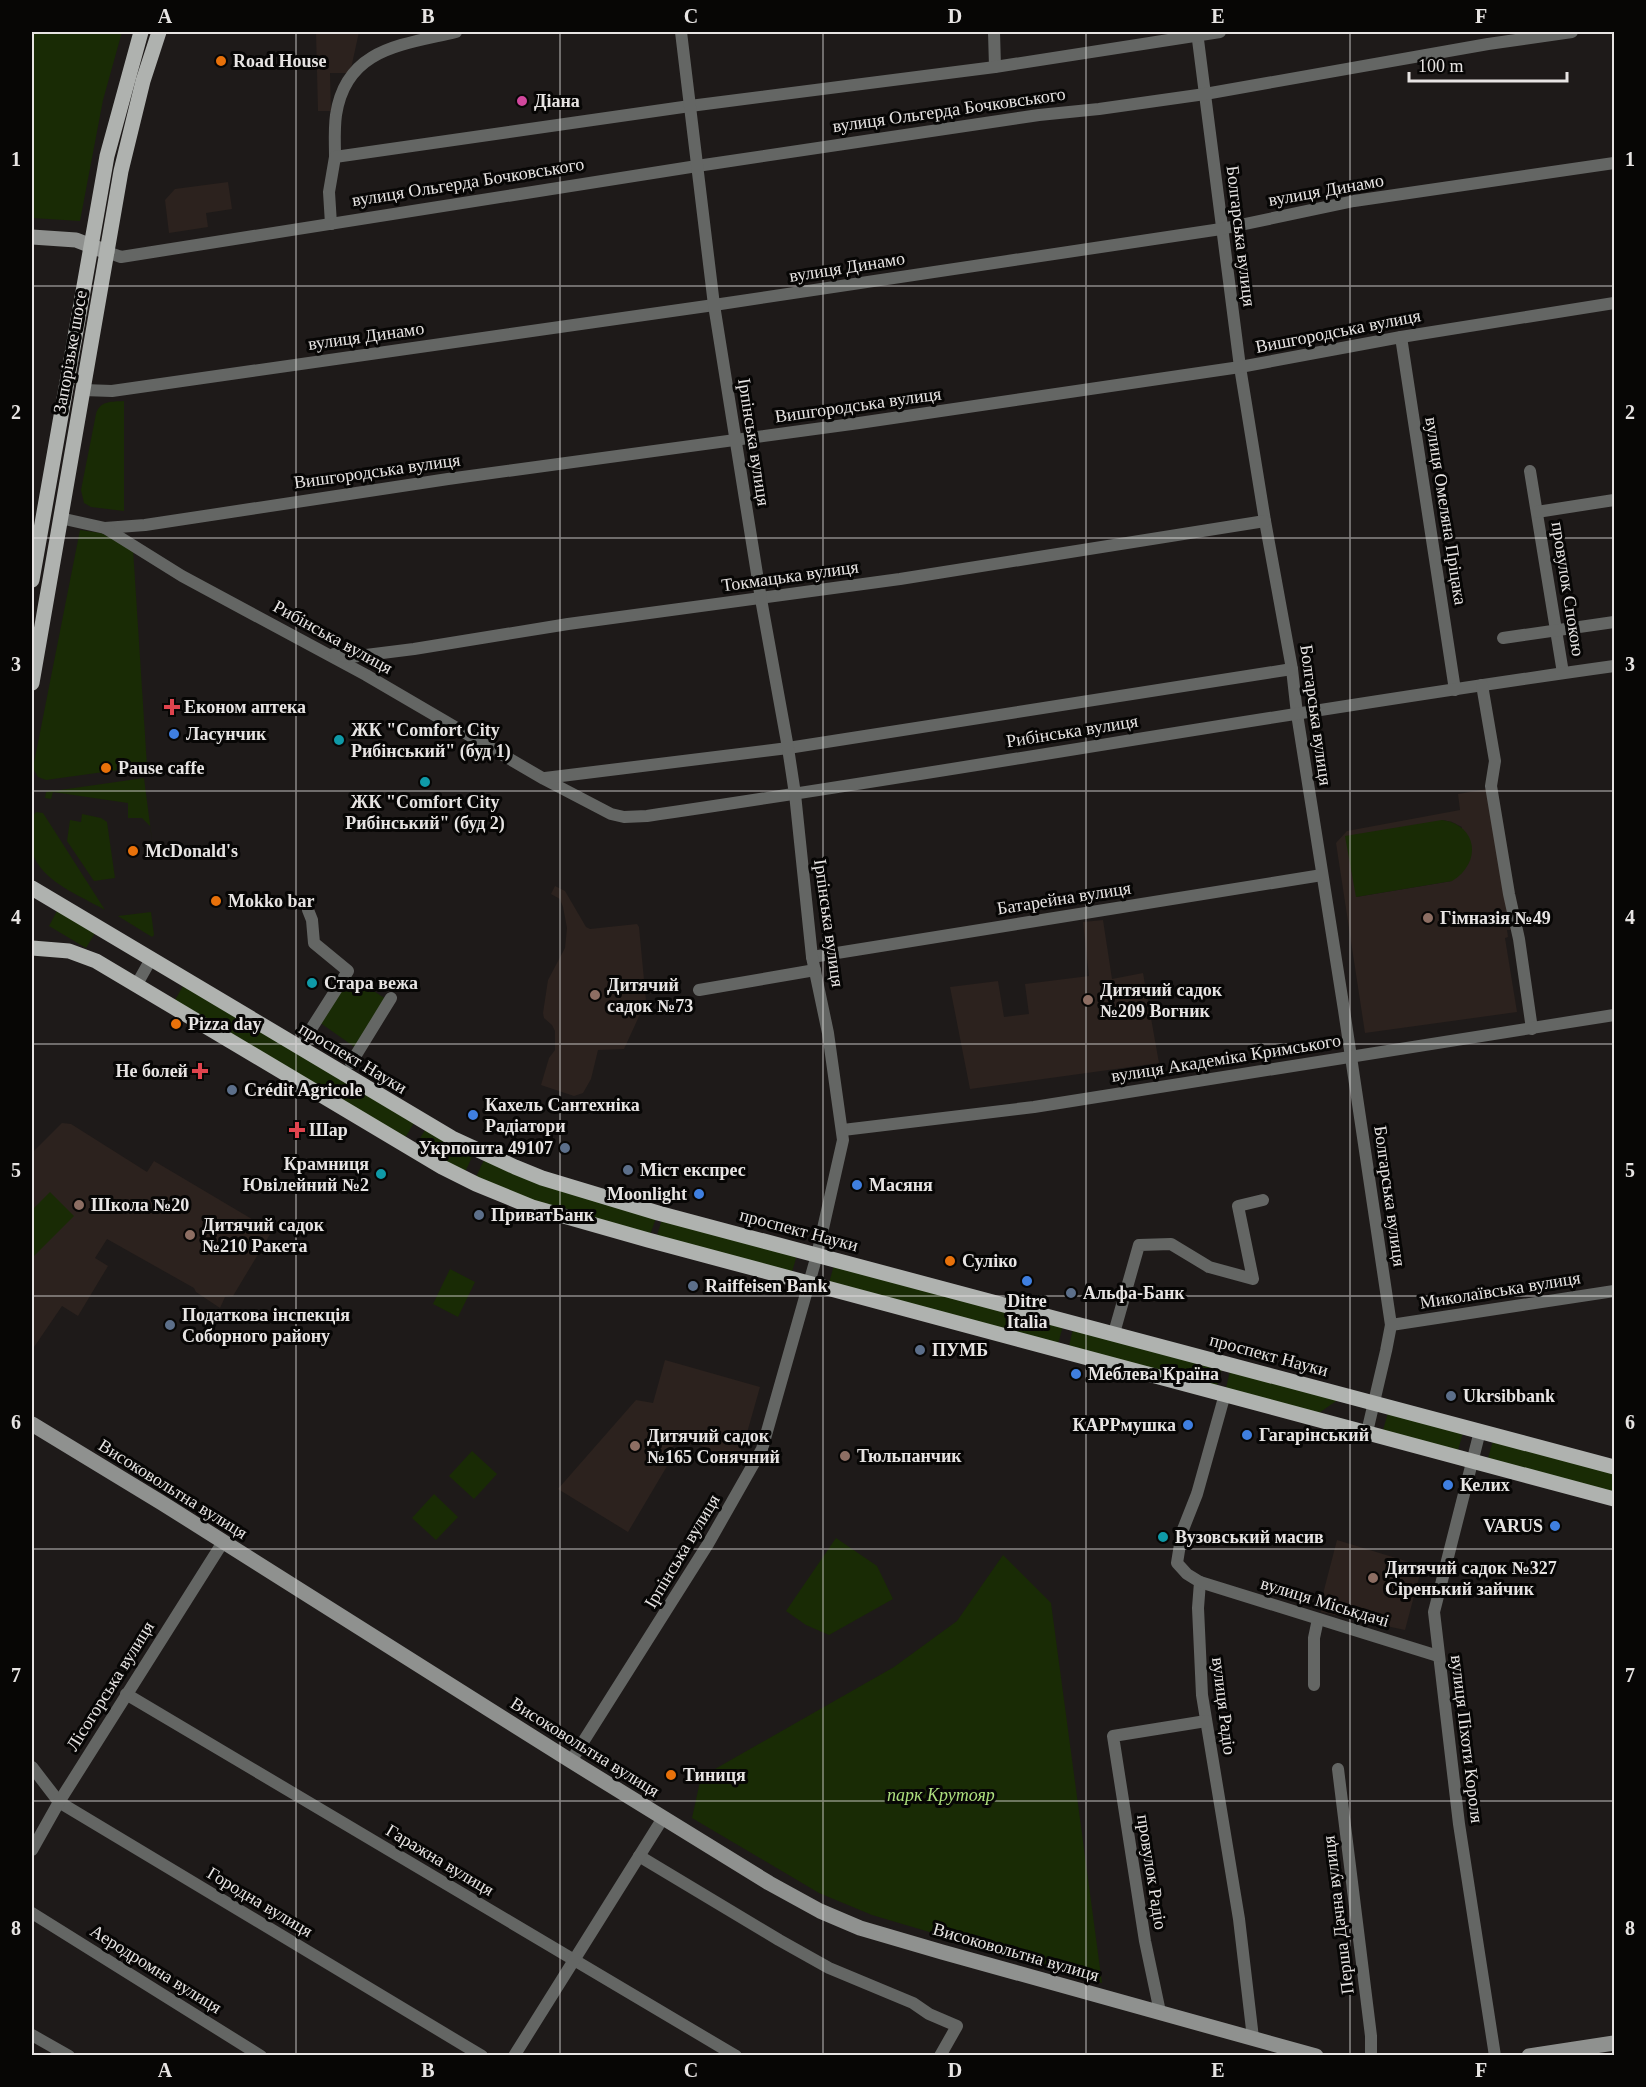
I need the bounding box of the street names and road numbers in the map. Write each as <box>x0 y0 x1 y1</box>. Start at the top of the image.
street label: вулиця Ольгерда Бочковського <box>831 84 1067 136</box>
street label: вулиця Ольгерда Бочковського <box>350 154 586 210</box>
street label: Болгарська вулиця <box>1222 164 1260 308</box>
street label: вулиця Динамо <box>1267 170 1385 210</box>
street label: вулиця Динамо <box>788 248 906 286</box>
street label: Запорізьке шосе <box>49 289 91 415</box>
street label: Вишгородська вулиця <box>1254 305 1422 357</box>
street label: вулиця Динамо <box>307 318 425 354</box>
street label: Ірпінська вулиця <box>734 377 774 507</box>
street label: Вишгородська вулиця <box>773 383 943 427</box>
street label: вулиця Омеляна Пріцака <box>1421 416 1471 606</box>
street label: Вишгородська вулиця <box>292 449 462 493</box>
street label: провулок Спокою <box>1547 520 1589 658</box>
street label: Токмацька вулиця <box>720 556 860 596</box>
street label: Рибінська вулиця <box>270 596 396 678</box>
street label: Болгарська вулиця <box>1296 643 1336 787</box>
street label: Рибінська вулиця <box>1005 711 1139 751</box>
street label: Ірпінська вулиця <box>810 858 848 988</box>
street label: Батарейна вулиця <box>996 878 1132 918</box>
street label: проспект Науки <box>296 1018 411 1098</box>
street label: вулиця Академіка Кримського <box>1110 1030 1342 1086</box>
street label: Болгарська вулиця <box>1370 1124 1410 1268</box>
street label: проспект Науки <box>737 1205 861 1256</box>
street label: Миколаївська вулиця <box>1418 1267 1582 1313</box>
street label: проспект Науки <box>1207 1330 1331 1381</box>
street label: Високовольтна вулиця <box>95 1435 251 1543</box>
street label: Ірпінська вулиця <box>640 1491 724 1611</box>
street label: вулиця Міськдачі <box>1258 1573 1392 1631</box>
street label: Лісогорська вулиця <box>62 1618 158 1754</box>
street label: вулиця Піхоти Короля <box>1447 1654 1487 1824</box>
street label: вулиця Радіо <box>1208 1656 1240 1756</box>
street label: Високовольтна вулиця <box>507 1693 663 1801</box>
street label: провулок Радіо <box>1133 1813 1171 1931</box>
street label: Гаражна вулиця <box>383 1820 497 1900</box>
street label: Перша Дачна вулиця <box>1318 1835 1358 1995</box>
street label: Городна вулиця <box>204 1863 316 1941</box>
street label: Високовольтна вулиця <box>931 1919 1101 1985</box>
street label: Аеродромна вулиця <box>87 1921 225 2017</box>

